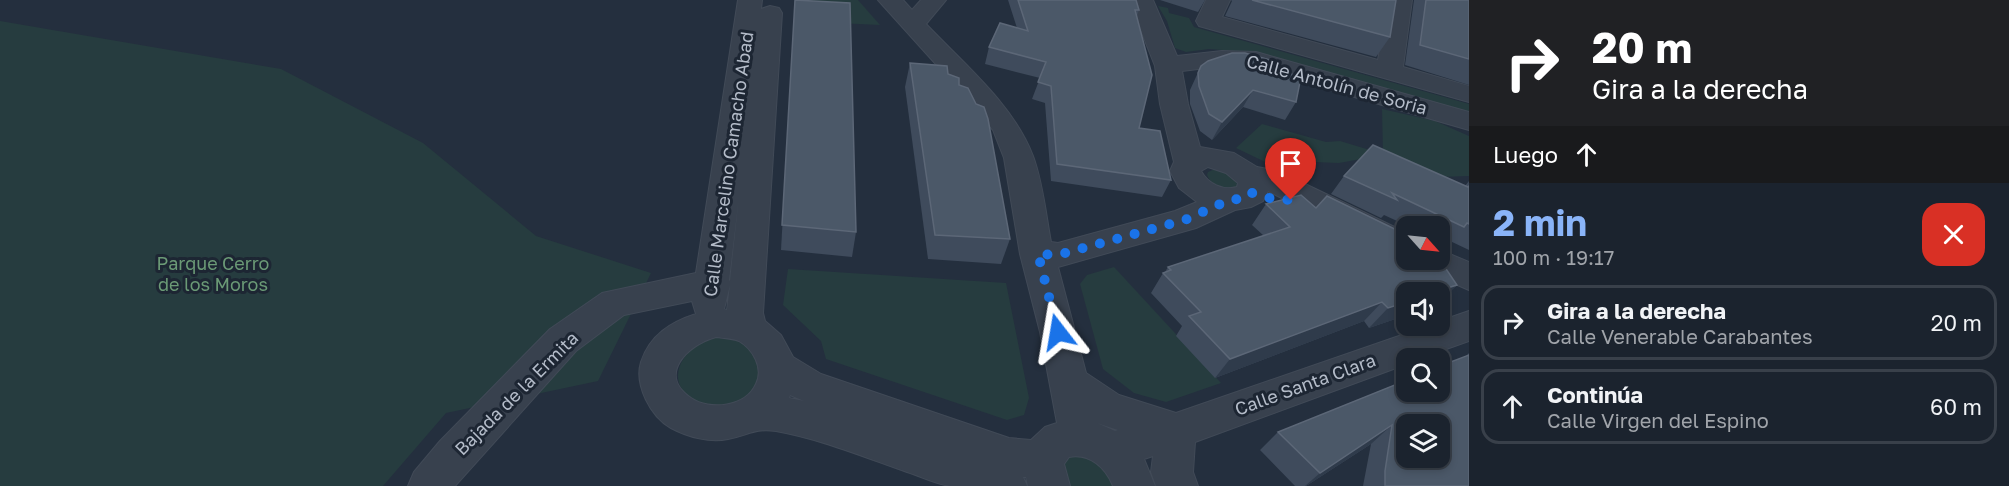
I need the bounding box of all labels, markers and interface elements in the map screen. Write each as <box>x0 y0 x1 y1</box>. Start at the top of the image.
text: 20 m <box>1592 22 1692 72</box>
icon: right <box>1493 24 1571 102</box>
street label: Calle Marcelino Camacho Abad <box>698 30 758 298</box>
street label: Calle Antolín de Soria <box>1244 49 1430 119</box>
text: Gira a la derecha <box>1592 73 1808 105</box>
pin <box>1265 138 1316 200</box>
icon: ahead <box>1570 138 1603 171</box>
text: Luego <box>1493 141 1558 168</box>
icon: arrive <box>1274 147 1307 180</box>
text: 2 min <box>1493 201 1587 244</box>
button: close <box>1922 203 1985 266</box>
north arrow <box>1396 216 1450 270</box>
map controls <box>1396 216 1450 468</box>
text: 100 m · 19:17 <box>1493 245 1614 269</box>
park label: Parque Cerro de los Moros <box>157 252 269 295</box>
button: sound <box>1396 282 1450 336</box>
text: Gira a la derecha <box>1547 297 1726 324</box>
position arrow <box>1026 300 1090 364</box>
icon: right <box>1496 306 1529 339</box>
text: 20 m <box>1931 309 1982 336</box>
text: Calle Venerable Carabantes <box>1547 324 1813 348</box>
street label: Bajada de la Ermita <box>450 327 582 459</box>
street label: Calle Santa Clara <box>1232 348 1378 420</box>
button: search <box>1396 348 1450 402</box>
text: Continúa <box>1547 381 1643 408</box>
icon: ahead <box>1496 390 1529 423</box>
text: 60 m <box>1930 393 1982 420</box>
text: Calle Virgen del Espino <box>1547 408 1769 432</box>
button: layers <box>1396 414 1450 468</box>

